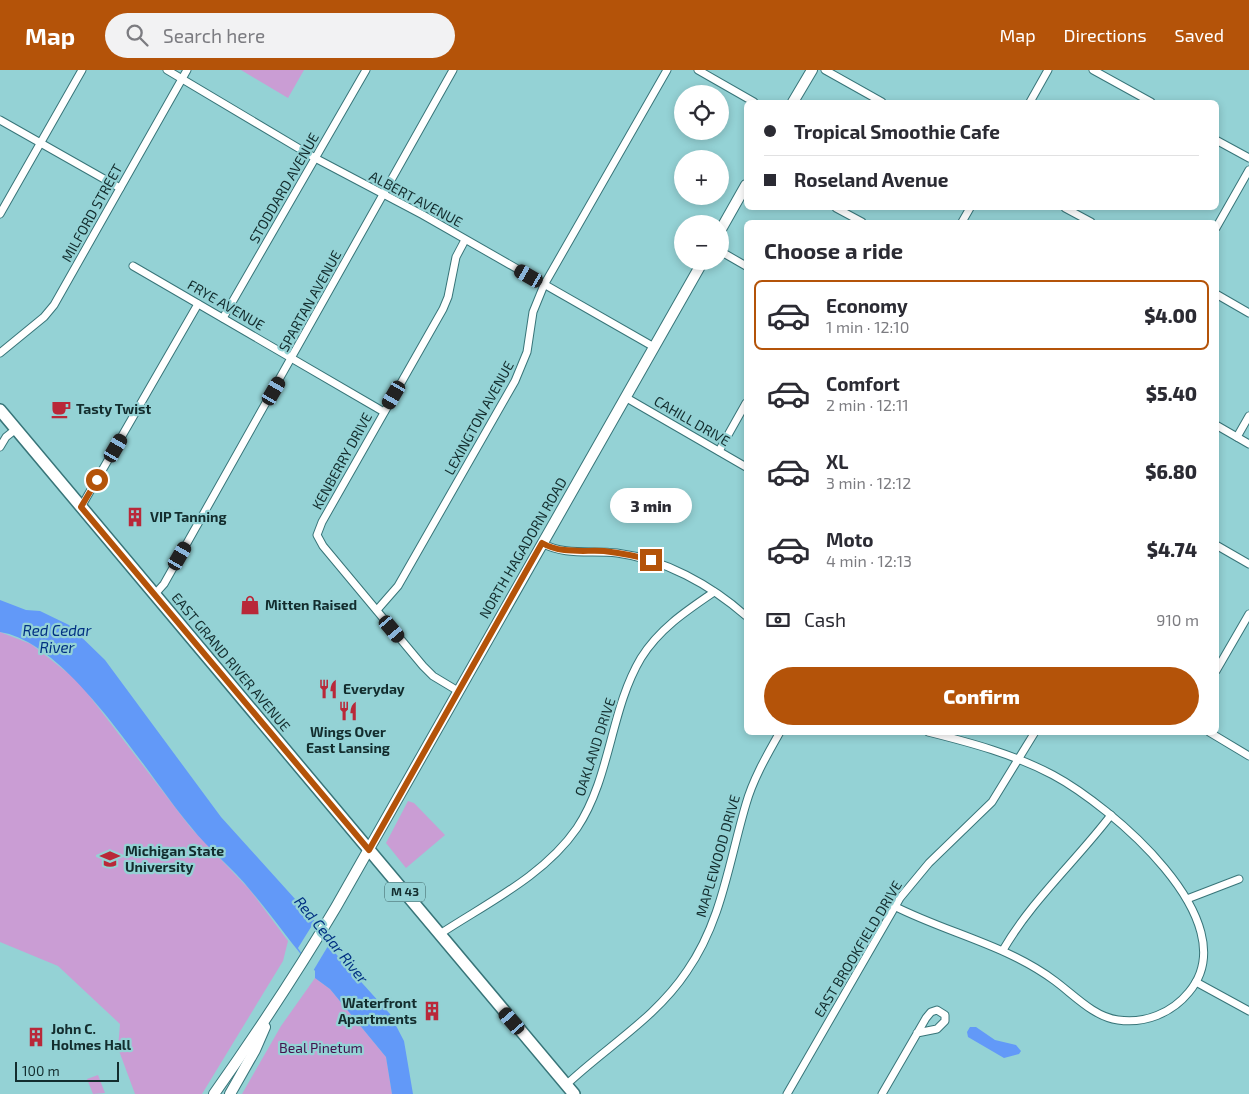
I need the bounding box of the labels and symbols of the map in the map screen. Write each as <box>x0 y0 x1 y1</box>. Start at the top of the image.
street label: STODDARD AVENUE <box>245 129 322 246</box>
street label: MILFORD STREET <box>58 161 126 265</box>
street label: ALBERT AVENUE <box>367 167 466 230</box>
street label: SPARTAN AVENUE <box>275 247 344 354</box>
car <box>512 262 545 290</box>
street label: FRYE AVENUE <box>185 276 268 334</box>
street label: LEXINGTON AVENUE <box>440 358 517 478</box>
car <box>260 374 287 408</box>
car <box>380 378 407 412</box>
street label: CAHILL DRIVE <box>651 392 733 449</box>
cafe icon: Tasty Twist <box>50 398 72 420</box>
place label: Tasty Twist <box>76 400 151 417</box>
street label: KENBERRY DRIVE <box>308 409 375 512</box>
car <box>102 431 129 465</box>
route start <box>86 469 108 491</box>
street label: NORTH HAGADORN ROAD <box>475 474 570 621</box>
callout: 3 min <box>610 488 692 522</box>
building icon: VIP Tanning <box>124 506 146 528</box>
place label: VIP Tanning <box>150 508 227 525</box>
car <box>166 539 193 573</box>
route end <box>640 549 662 571</box>
street label: EAST GRAND RIVER AVENUE <box>168 589 294 734</box>
shop icon: Mitten Raised <box>239 594 261 616</box>
place label: Mitten Raised <box>265 596 357 613</box>
car <box>376 613 407 645</box>
water label: Red Cedar River <box>23 621 92 656</box>
restaurant icon: Everyday <box>317 678 339 700</box>
place label: Everyday <box>343 680 405 697</box>
street label: OAKLAND DRIVE <box>571 695 618 798</box>
restaurant icon: Wings Over East Lansing <box>337 700 359 722</box>
place label: Wings Over East Lansing <box>306 723 390 756</box>
street label: MAPLEWOOD DRIVE <box>692 792 743 919</box>
place label: Michigan State University <box>125 842 224 875</box>
school or university icon: Michigan State University <box>99 848 121 870</box>
street label: EAST BROOKFIELD DRIVE <box>810 877 905 1020</box>
road number: M 43 <box>385 882 425 902</box>
water label: Red Cedar River <box>291 892 373 987</box>
place label: Waterfront Apartments <box>338 994 417 1027</box>
building icon: Waterfront Apartments <box>421 1000 443 1022</box>
car <box>496 1005 527 1037</box>
place label: John C. Holmes Hall <box>51 1020 131 1053</box>
building icon: John C. Holmes Hall <box>25 1026 47 1048</box>
park label: Beal Pinetum <box>279 1039 363 1056</box>
scale bar <box>15 1059 119 1082</box>

